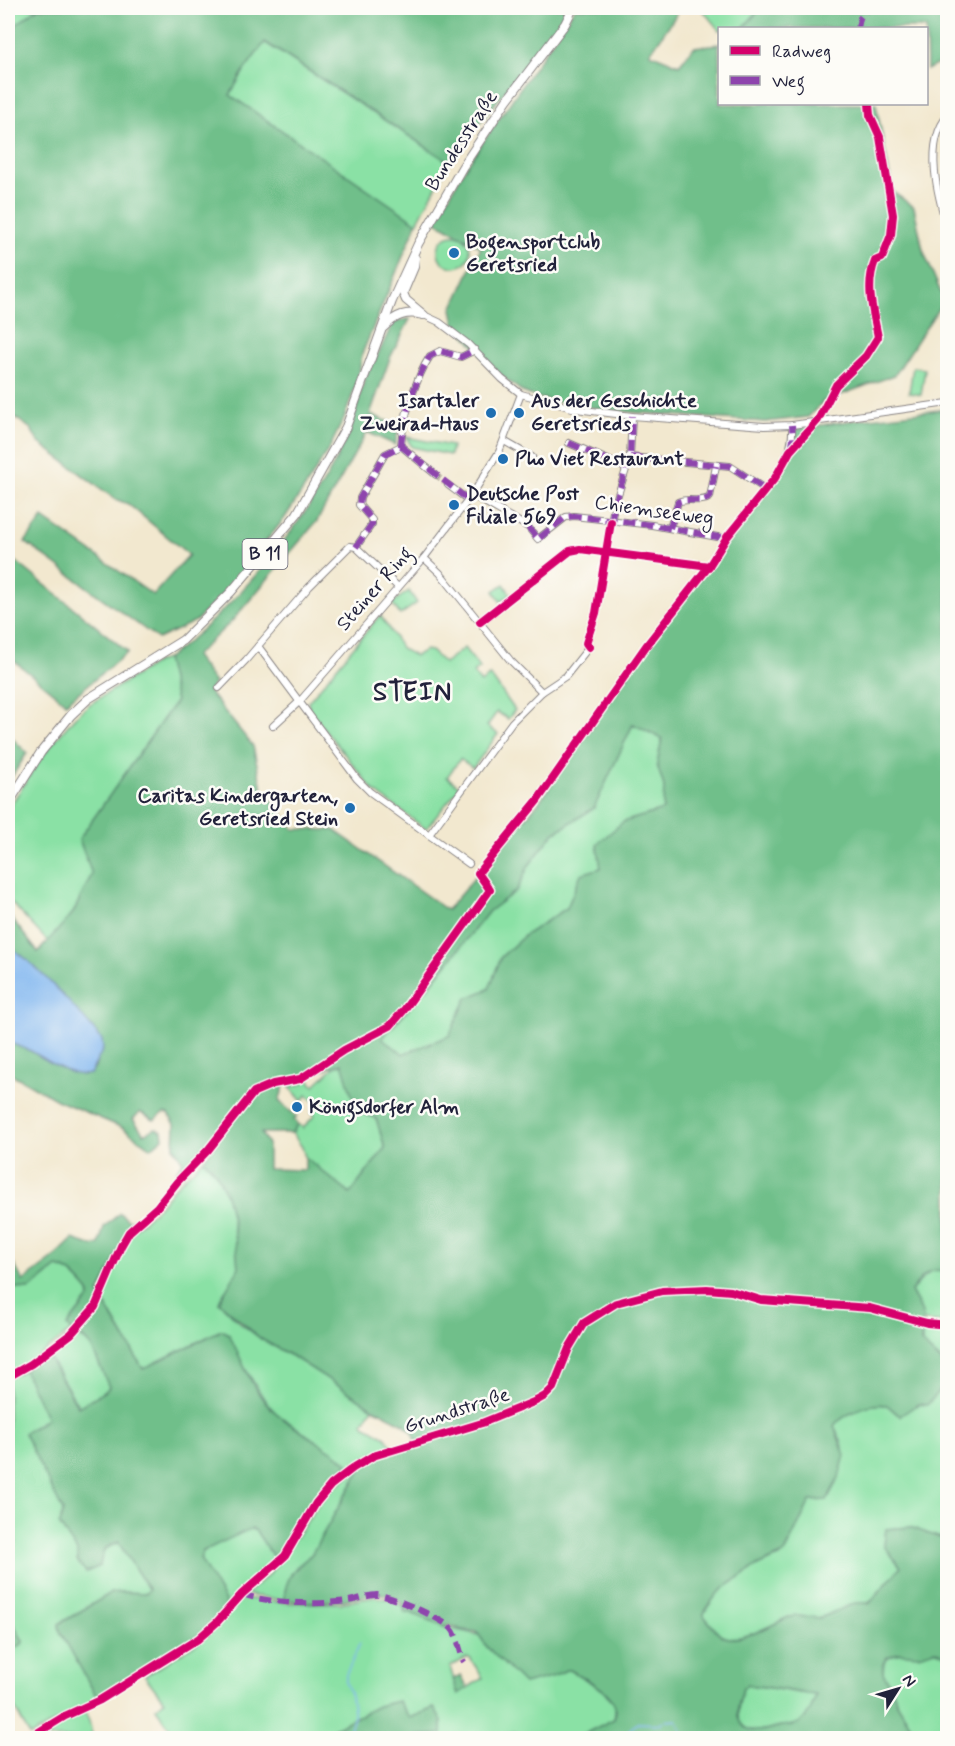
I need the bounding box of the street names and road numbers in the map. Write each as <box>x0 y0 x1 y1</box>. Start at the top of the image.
street label: Bundesstraße <box>419 85 505 197</box>
street label: Chiemseeweg <box>593 489 715 534</box>
road number: B 11 <box>242 539 288 569</box>
street label: Steiner Ring <box>331 541 421 638</box>
street label: Grundstraße <box>401 1381 513 1441</box>

